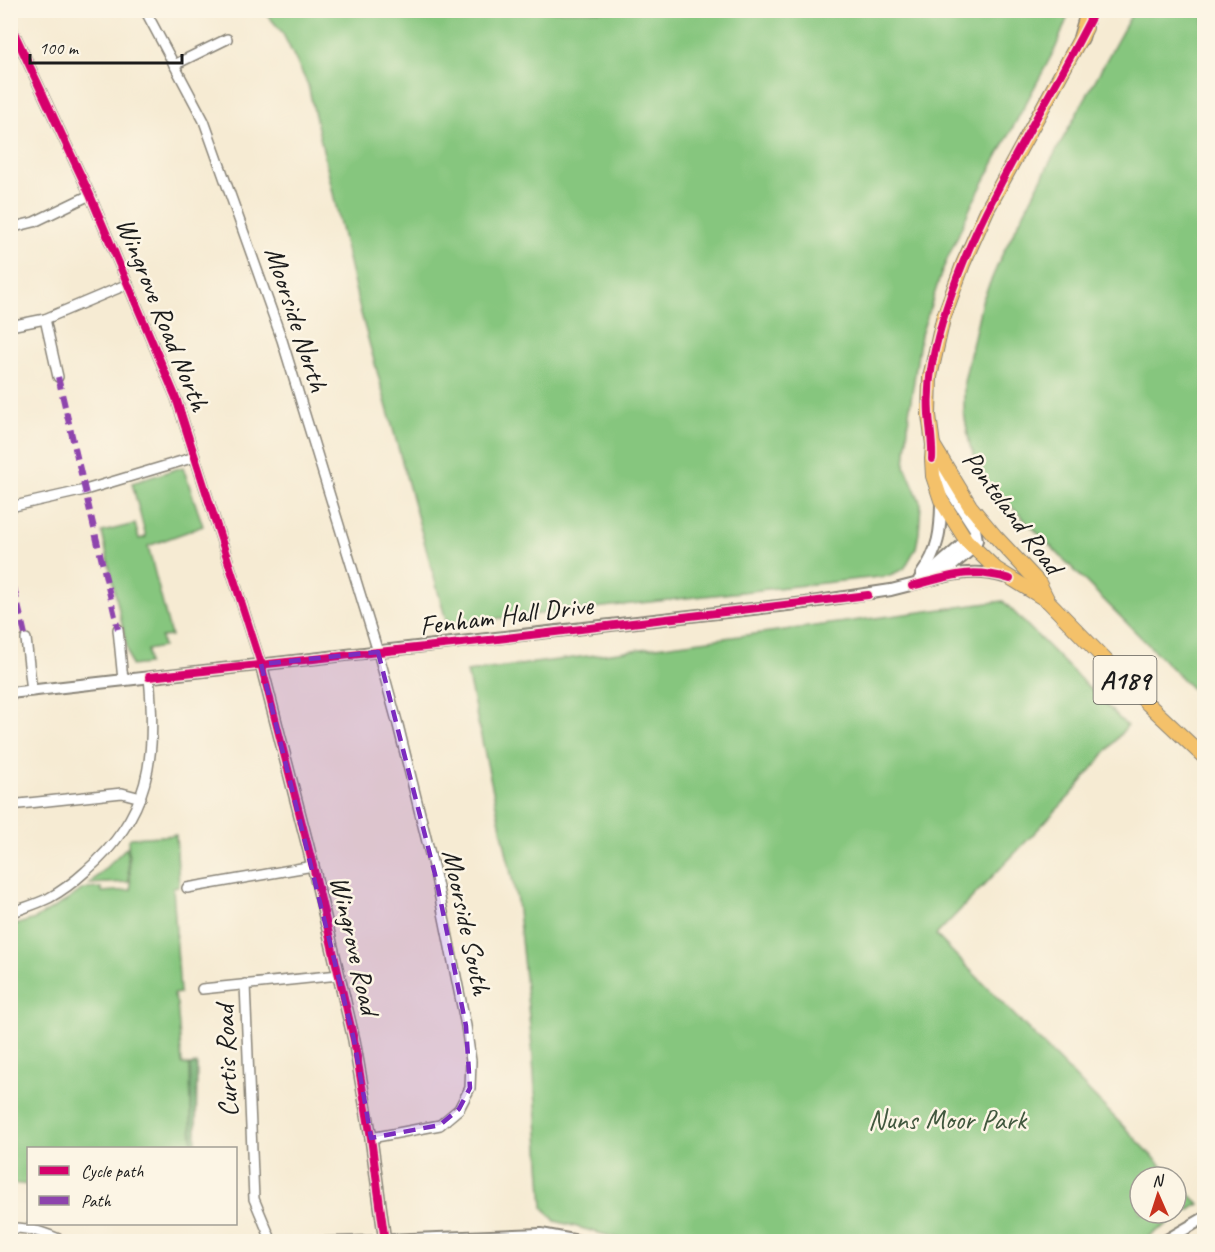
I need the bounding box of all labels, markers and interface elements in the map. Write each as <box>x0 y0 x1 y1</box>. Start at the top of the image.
scale bar <box>30 27 182 65</box>
text: 100 m <box>39 37 80 59</box>
street label: Wingrove Road North <box>108 212 218 417</box>
street label: Moorside North <box>257 242 337 396</box>
street label: Ponteland Road <box>955 443 1073 584</box>
street label: Fenham Hall Drive <box>418 587 596 643</box>
road number: A189 <box>1094 656 1156 704</box>
street label: Moorside South <box>435 846 500 999</box>
street label: Wingrove Road <box>322 872 389 1021</box>
street label: Curtis Road <box>206 1000 245 1118</box>
park label: Nuns Moor Park <box>868 1102 1028 1137</box>
legend <box>27 1147 237 1225</box>
text: Cycle path <box>81 1160 144 1182</box>
north arrow <box>1128 1165 1188 1225</box>
text: N <box>1152 1171 1166 1191</box>
text: Path <box>81 1190 111 1212</box>

